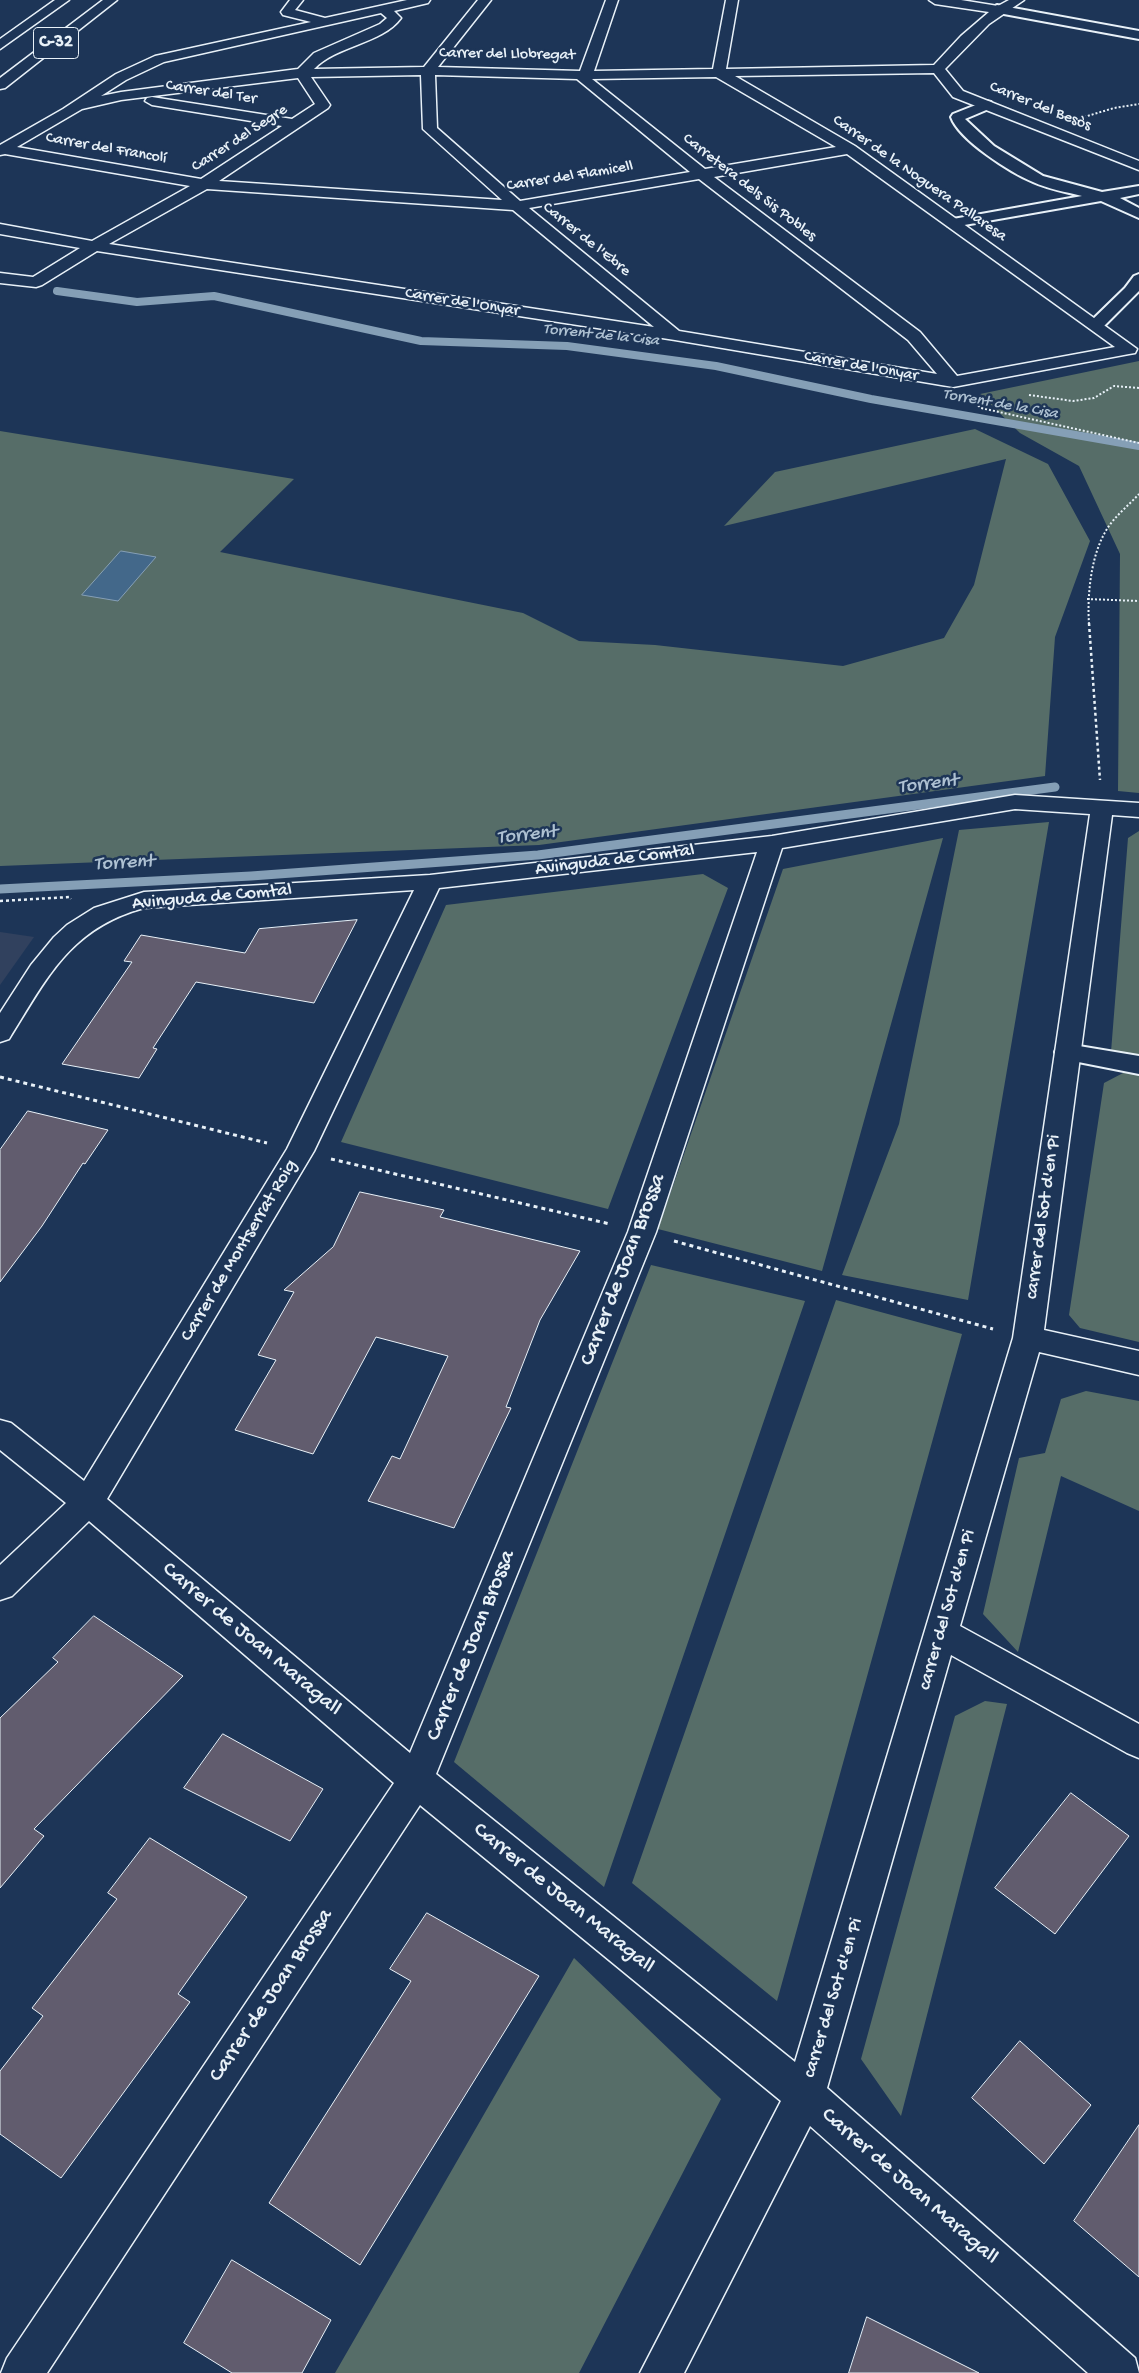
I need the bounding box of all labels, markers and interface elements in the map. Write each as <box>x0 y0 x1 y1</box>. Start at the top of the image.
road number: C-32 <box>34 28 78 58</box>
street label: Carrer del Llobregat <box>439 44 575 66</box>
street label: Carrer del Ter <box>164 76 258 110</box>
street label: Carrer del Besòs <box>986 78 1094 136</box>
street label: Carrer del Segre <box>189 101 291 177</box>
street label: Carrer de la Noguera Pallaresa <box>828 111 1010 247</box>
street label: Carrer del Francolí <box>44 129 168 169</box>
street label: Carretera dels Sis Pobles <box>678 130 820 246</box>
street label: Carrer del Flamicell <box>505 158 635 196</box>
street label: Carrer de l'Ebre <box>538 199 634 281</box>
street label: Carrer de l'Onyar <box>404 285 520 321</box>
water label: Torrent de la Cisa <box>542 320 660 352</box>
street label: Carrer de l'Onyar <box>803 348 919 386</box>
water label: Torrent de la Cisa <box>941 385 1059 425</box>
water label: Torrent <box>897 769 959 801</box>
water label: Torrent <box>496 821 558 851</box>
street label: Avinguda de Comtal <box>534 840 696 882</box>
water label: Torrent <box>93 850 155 878</box>
street label: Avinguda de Comtal <box>131 880 293 916</box>
street label: carrer del Sot d'en Pi <box>1021 1133 1067 1301</box>
street label: Carrer de Montserrat Roig <box>177 1156 303 1346</box>
street label: Carrer de Joan Brossa <box>575 1170 673 1370</box>
street label: carrer del Sot d'en Pi <box>914 1527 982 1693</box>
street label: Carrer de Joan Brossa <box>422 1547 522 1745</box>
street label: Carrer de Joan Maragall <box>156 1557 346 1723</box>
street label: Carrer de Joan Maragall <box>467 1818 659 1980</box>
street label: Carrer de Joan Brossa <box>204 1904 340 2088</box>
street label: carrer del Sot d'en Pi <box>799 1915 869 2081</box>
street label: Carrer de Joan Maragall <box>815 2103 1003 2271</box>

